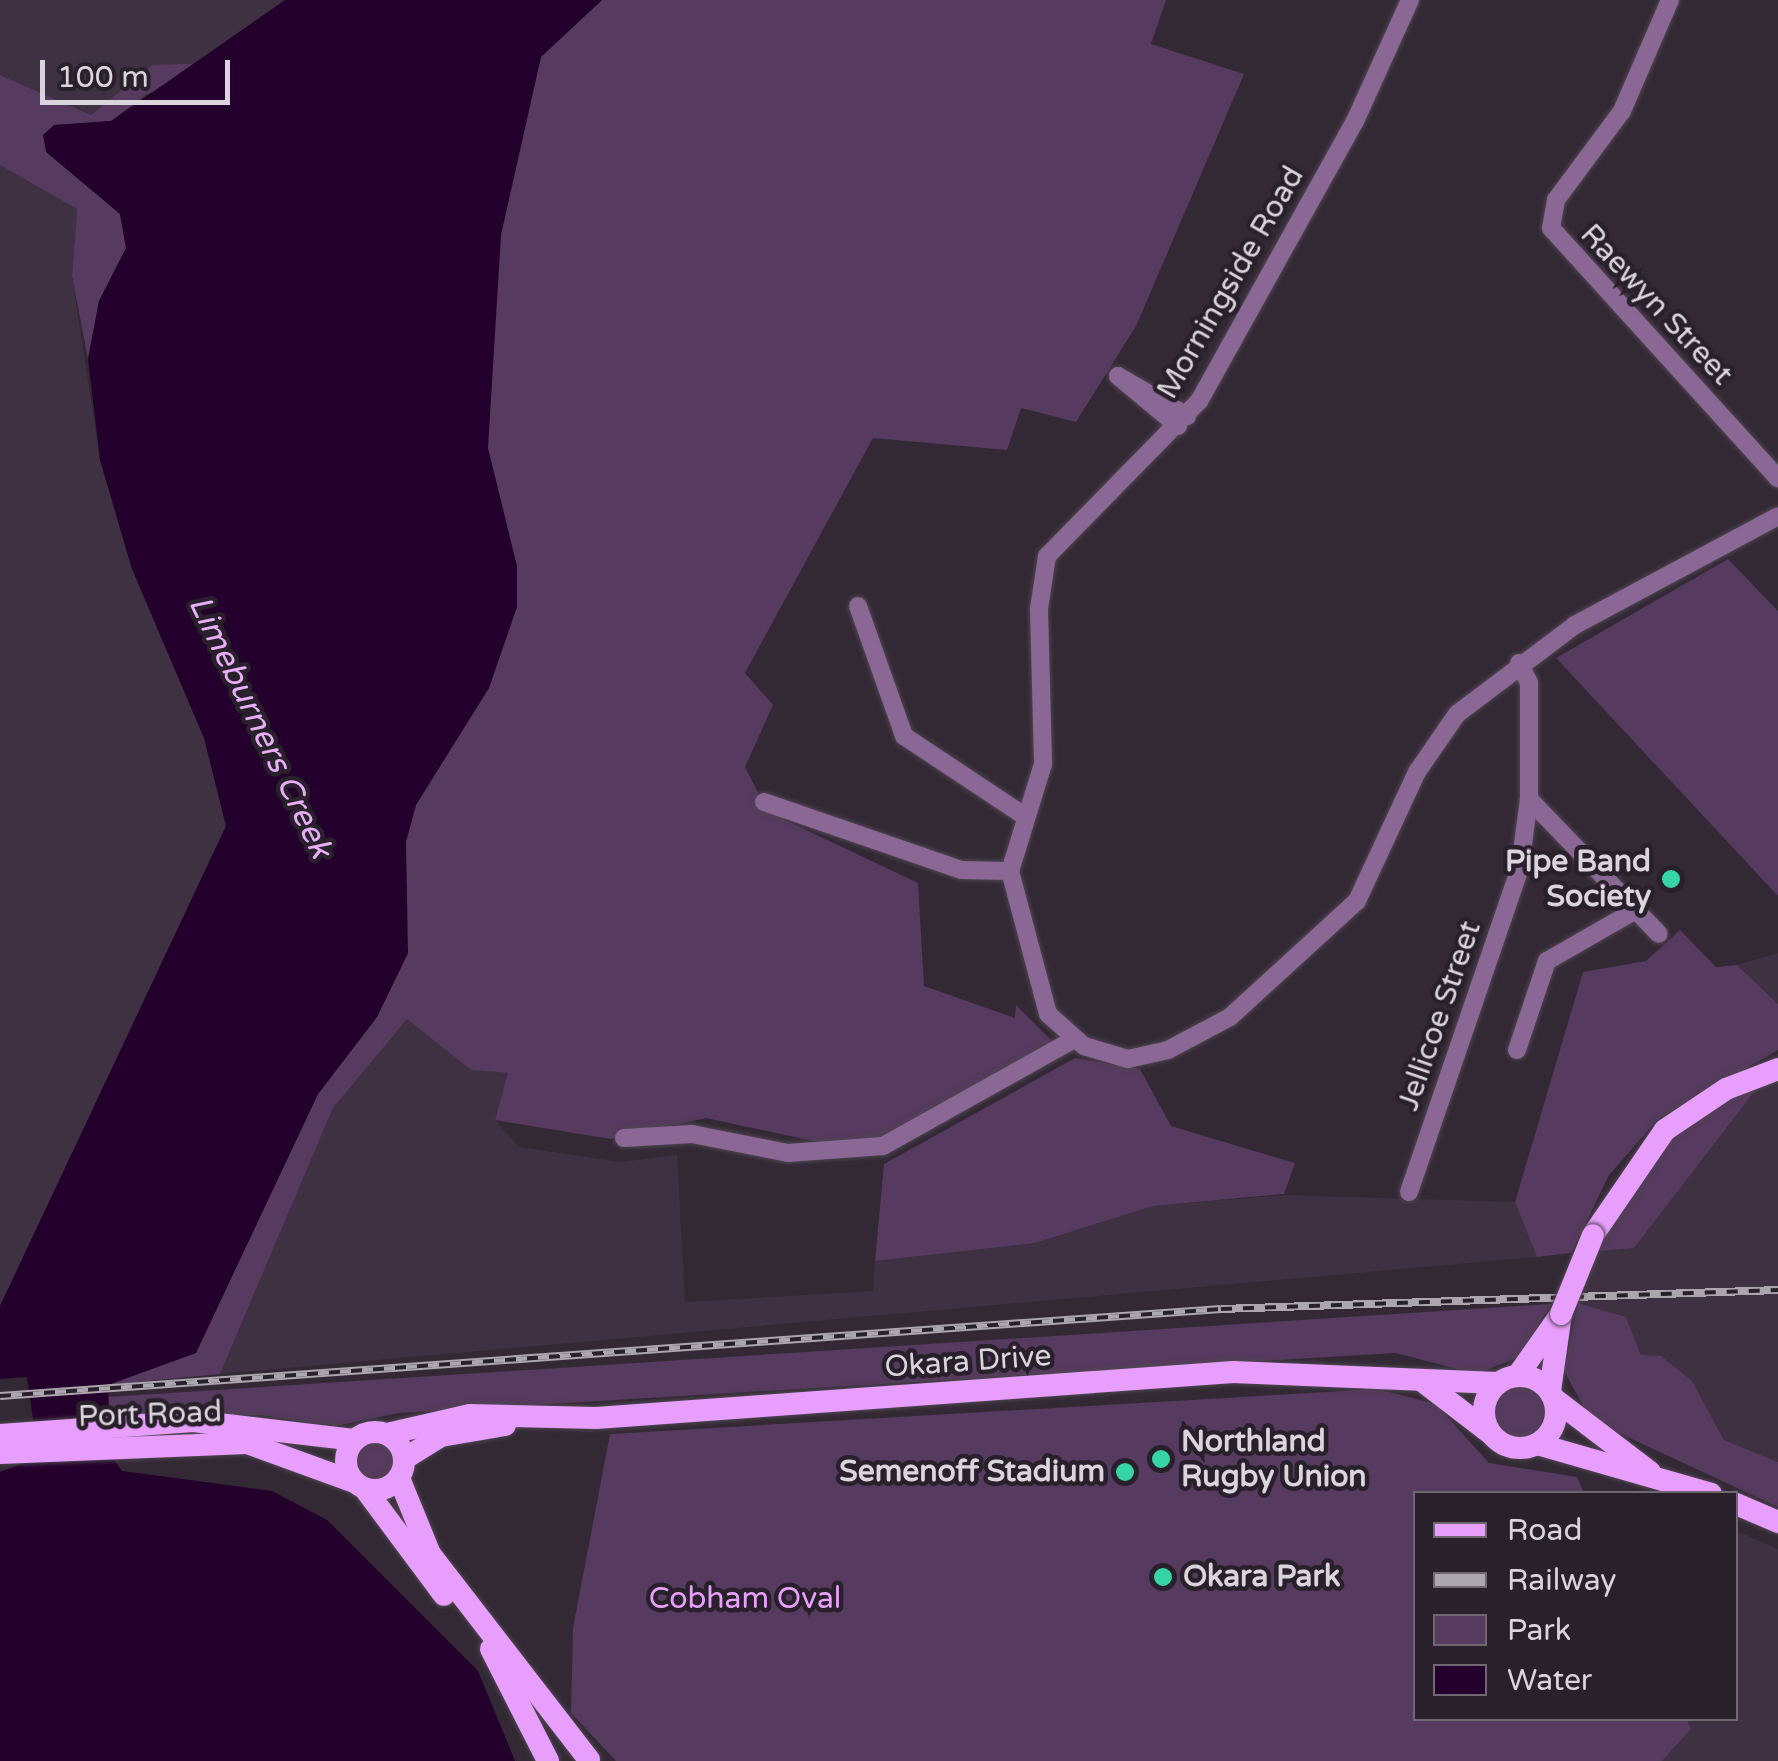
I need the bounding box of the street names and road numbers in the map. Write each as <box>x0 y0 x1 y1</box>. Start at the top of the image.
street label: Morningside Road <box>1150 160 1312 406</box>
street label: Raewyn Street <box>1572 217 1740 393</box>
street label: Jellicoe Street <box>1391 917 1489 1115</box>
street label: Okara Drive <box>883 1338 1053 1386</box>
street label: Port Road <box>77 1394 223 1436</box>

